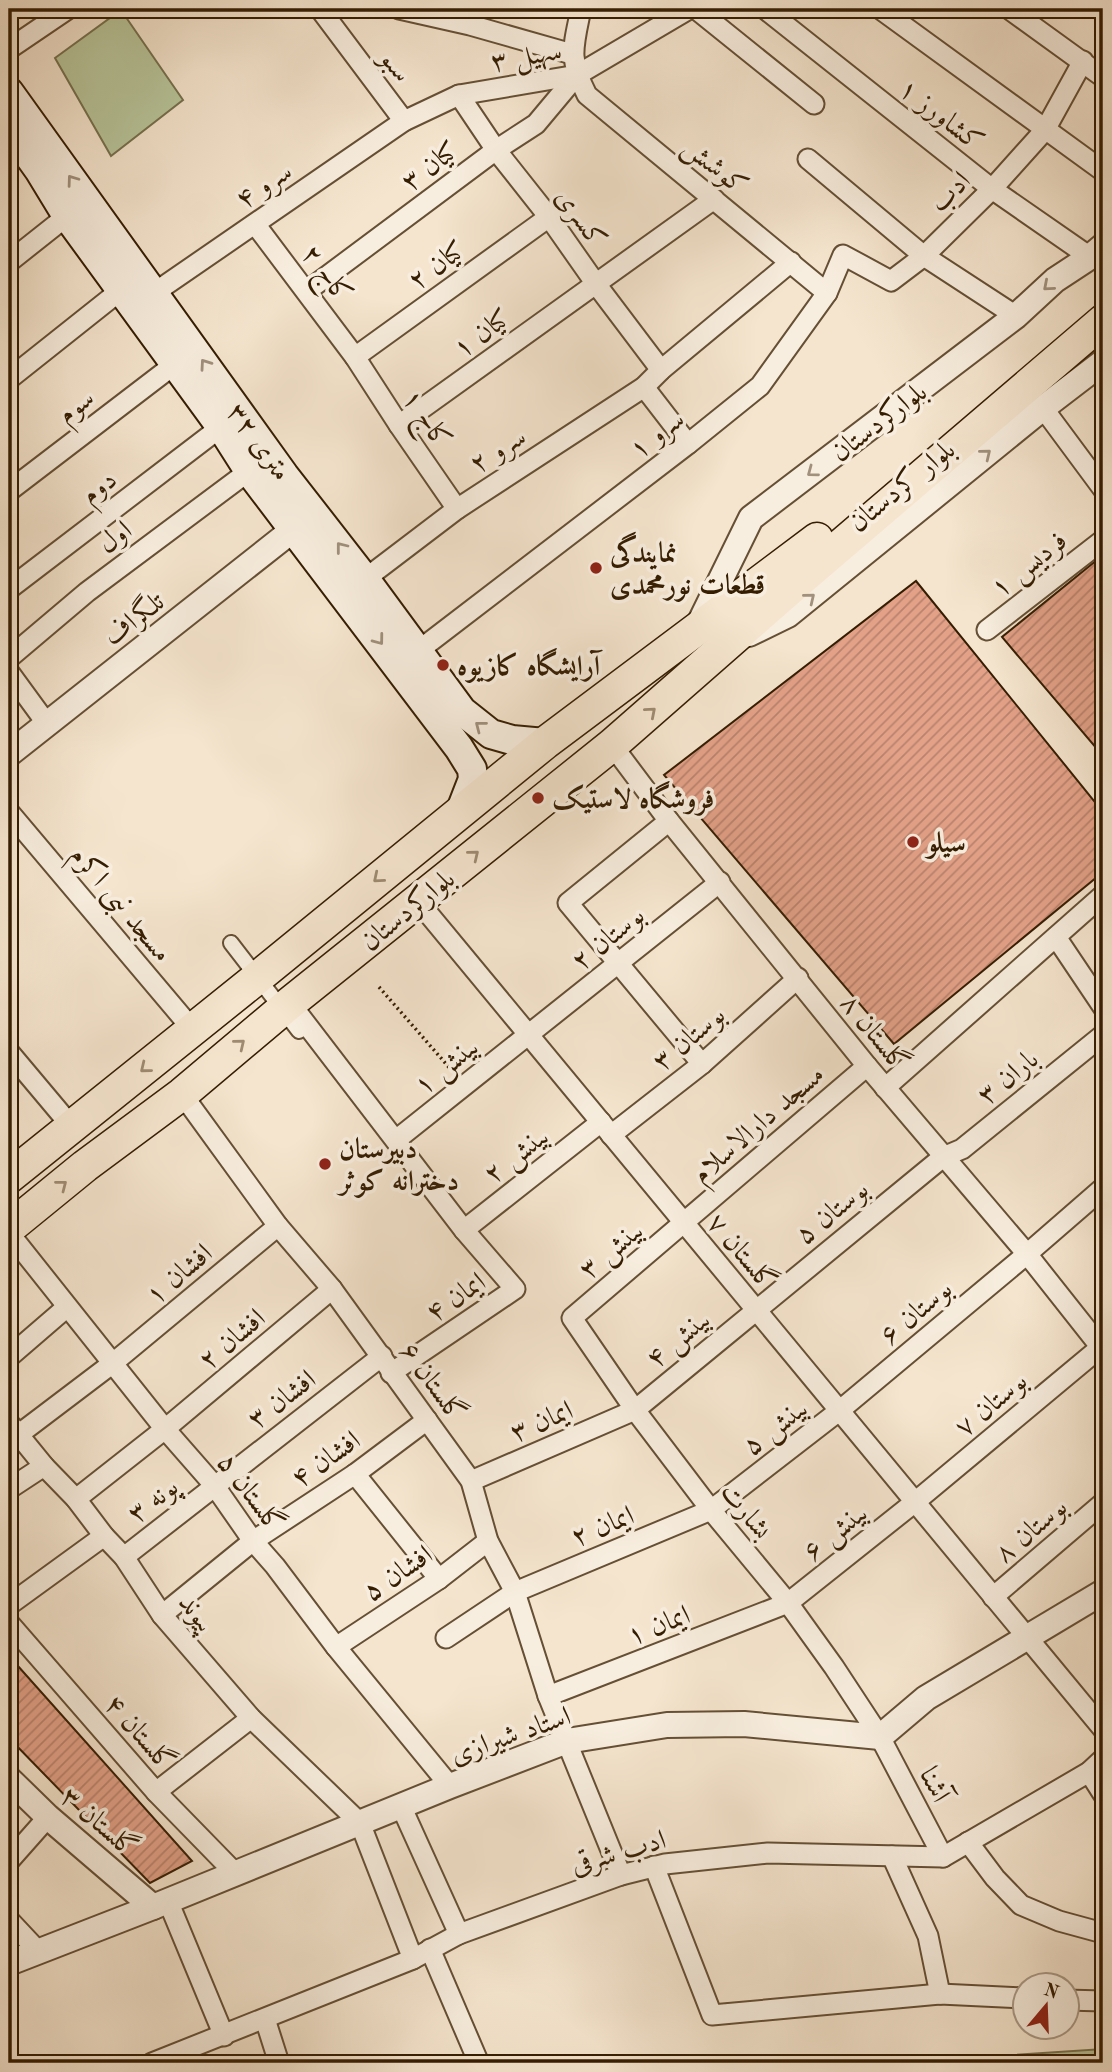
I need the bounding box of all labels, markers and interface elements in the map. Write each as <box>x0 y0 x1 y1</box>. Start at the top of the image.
street label: سهیل ۳ <box>489 38 565 81</box>
street label: سبو <box>371 43 416 89</box>
street label: کشاورز ۱ <box>893 74 988 158</box>
street label: کوشش <box>675 132 752 203</box>
street label: کیان ۳ <box>397 137 464 197</box>
street label: سرو ۴ <box>232 158 299 217</box>
street label: ادب <box>925 167 977 219</box>
one-way arrow <box>68 175 80 188</box>
street label: کسری <box>547 183 611 255</box>
street label: کیان ۲ <box>404 237 471 296</box>
street label: کاج ۲ <box>288 239 358 314</box>
one-way arrow <box>1044 278 1057 290</box>
street label: کیان ۱ <box>449 305 516 364</box>
one-way arrow <box>201 359 213 372</box>
street label: بلوارکردستان <box>825 376 933 469</box>
street label: کاج ۱ <box>388 384 457 459</box>
street label: سوم <box>53 385 105 436</box>
street label: ۳۲ متری <box>220 399 295 487</box>
street label: سرو ۱ <box>625 406 692 467</box>
street label: سرو ۲ <box>466 423 533 481</box>
street label: بلوار کردستان <box>843 434 962 539</box>
one-way arrow <box>977 450 990 462</box>
one-way arrow <box>807 463 819 476</box>
street label: دوم <box>77 466 128 517</box>
street label: اول <box>94 517 138 560</box>
street label: فردیس ۱ <box>987 527 1074 605</box>
place label: نمایندگی قطعات نورمحمدی <box>609 531 765 602</box>
one-way arrow <box>336 543 349 555</box>
marker: نمایندگی قطعات نورمحمدی <box>588 560 604 576</box>
street label: تلگراف <box>96 584 172 654</box>
one-way arrow <box>802 593 814 606</box>
one-way arrow <box>370 632 383 645</box>
place label: آرایشگاه کازیوه <box>457 647 603 683</box>
marker: آرایشگاه کازیوه <box>435 657 451 673</box>
one-way arrow <box>642 708 655 720</box>
one-way arrow <box>476 721 488 734</box>
place label: فروشگاه لاستیک <box>552 780 714 817</box>
marker: فروشگاه لاستیک <box>530 790 546 806</box>
place label: سیلو <box>924 830 966 859</box>
marker: سیلو <box>905 834 921 850</box>
street label: مسجد نبی اکرم <box>57 840 178 973</box>
one-way arrow <box>466 851 479 863</box>
street label: بلوارکردستان <box>355 863 462 958</box>
one-way arrow <box>374 870 387 882</box>
street label: بوستان ۲ <box>567 902 651 978</box>
street label: گلستان ۸ <box>834 986 917 1078</box>
street label: بوستان ۳ <box>649 1001 732 1078</box>
street label: بینش ۱ <box>410 1034 485 1103</box>
one-way arrow <box>231 1040 244 1052</box>
street label: باران ۳ <box>973 1046 1045 1111</box>
one-way arrow <box>141 1060 153 1073</box>
street label: مسجد دارالاسلام <box>688 1061 836 1196</box>
street label: بینش ۲ <box>480 1123 555 1191</box>
place label: دبیرستان دخترانه کوثر <box>336 1136 459 1198</box>
marker: دبیرستان دخترانه کوثر <box>317 1156 333 1172</box>
street label: بوستان ۵ <box>791 1176 875 1252</box>
one-way arrow <box>54 1181 66 1194</box>
street label: گلستان ۷ <box>701 1206 785 1297</box>
street label: بینش ۳ <box>575 1217 650 1287</box>
street label: افشان ۱ <box>141 1240 218 1311</box>
street label: ایمان ۴ <box>422 1269 491 1328</box>
street label: بوستان ۶ <box>876 1275 959 1352</box>
street label: افشان ۲ <box>194 1305 271 1376</box>
street label: بینش ۴ <box>642 1306 717 1376</box>
street label: گلستان ۶ <box>393 1335 474 1428</box>
street label: افشان ۳ <box>244 1366 322 1435</box>
street label: بوستان ۷ <box>951 1367 1034 1444</box>
street label: بینش ۵ <box>739 1395 814 1463</box>
street label: ایمان ۳ <box>507 1397 578 1448</box>
street label: افشان ۴ <box>287 1427 366 1494</box>
street label: گلستان ۵ <box>211 1446 292 1539</box>
street label: پونه ۳ <box>123 1472 188 1533</box>
street label: بشارت <box>714 1478 776 1545</box>
street label: بوستان ۸ <box>991 1493 1074 1570</box>
street label: بینش ۶ <box>799 1500 874 1569</box>
street label: ایمان ۲ <box>568 1503 639 1553</box>
street label: افشان ۵ <box>359 1541 438 1608</box>
street label: پیوند <box>169 1589 219 1641</box>
street label: ایمان ۱ <box>624 1602 694 1652</box>
street label: گلستان ۴ <box>98 1687 183 1778</box>
street label: استاد شیرازی <box>447 1703 575 1771</box>
street label: آشنا <box>913 1761 960 1810</box>
street label: گلستان ۳ <box>54 1779 145 1864</box>
street label: ادب شرقی <box>568 1826 670 1883</box>
north arrow <box>1010 1970 1080 2040</box>
text: N <box>1041 1981 1061 2004</box>

